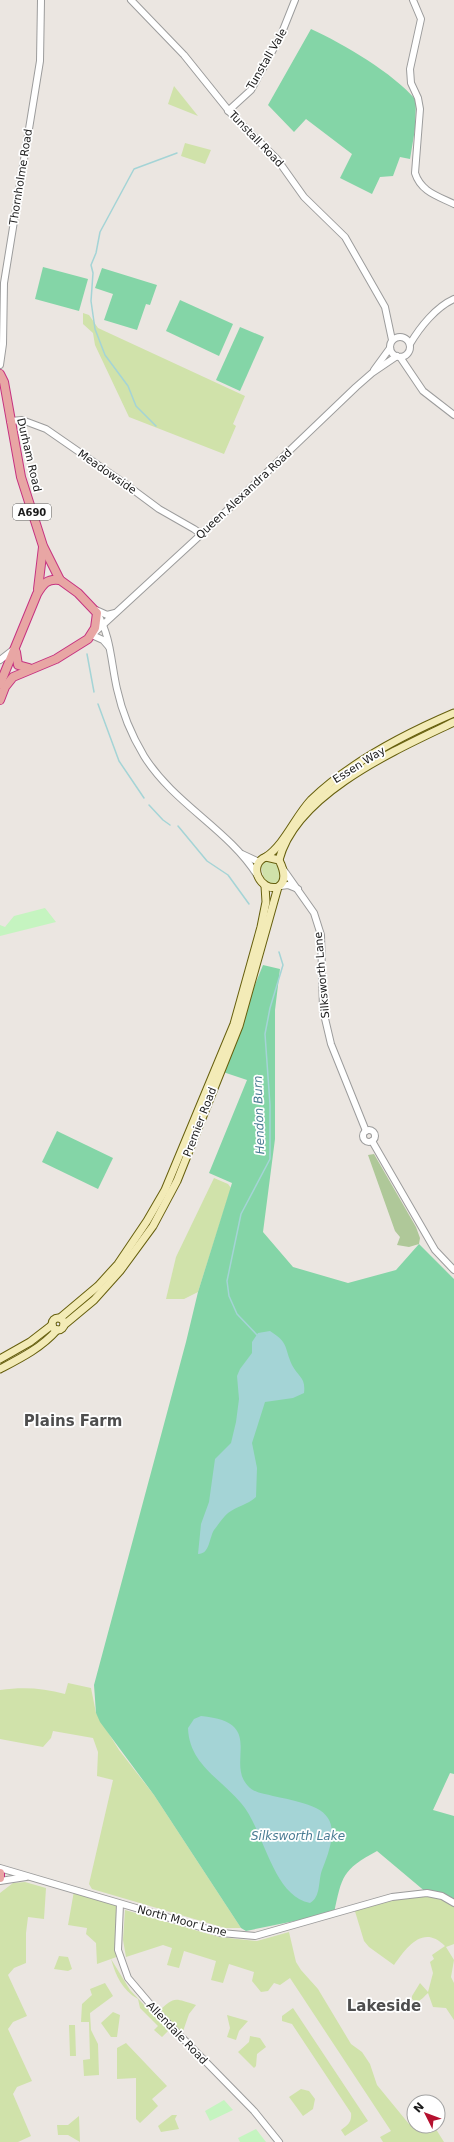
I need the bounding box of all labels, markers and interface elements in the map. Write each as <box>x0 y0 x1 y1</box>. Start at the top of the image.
street label: Tunstall Vale <box>244 26 290 93</box>
street label: Tunstall Road <box>225 108 286 170</box>
street label: Thornholme Road <box>7 128 35 227</box>
street label: Durham Road <box>14 417 44 493</box>
street label: Queen Alexandra Road <box>193 446 295 542</box>
street label: Meadowside <box>75 447 139 497</box>
road number: A690 <box>13 504 51 520</box>
street label: Essen Way <box>331 744 388 786</box>
street label: Silksworth Lane <box>312 931 332 1019</box>
water label: Hendon Burn <box>251 1075 267 1155</box>
street label: Premier Road <box>181 1085 219 1159</box>
district label: Plains Farm <box>24 1412 122 1430</box>
water label: Silksworth Lake <box>251 1829 345 1843</box>
street label: North Moor Lane <box>136 1903 228 1939</box>
district label: Lakeside <box>347 1997 421 2015</box>
street label: Allendale Road <box>144 1999 210 2067</box>
north arrow <box>406 2094 446 2134</box>
text: N <box>411 2100 427 2115</box>

